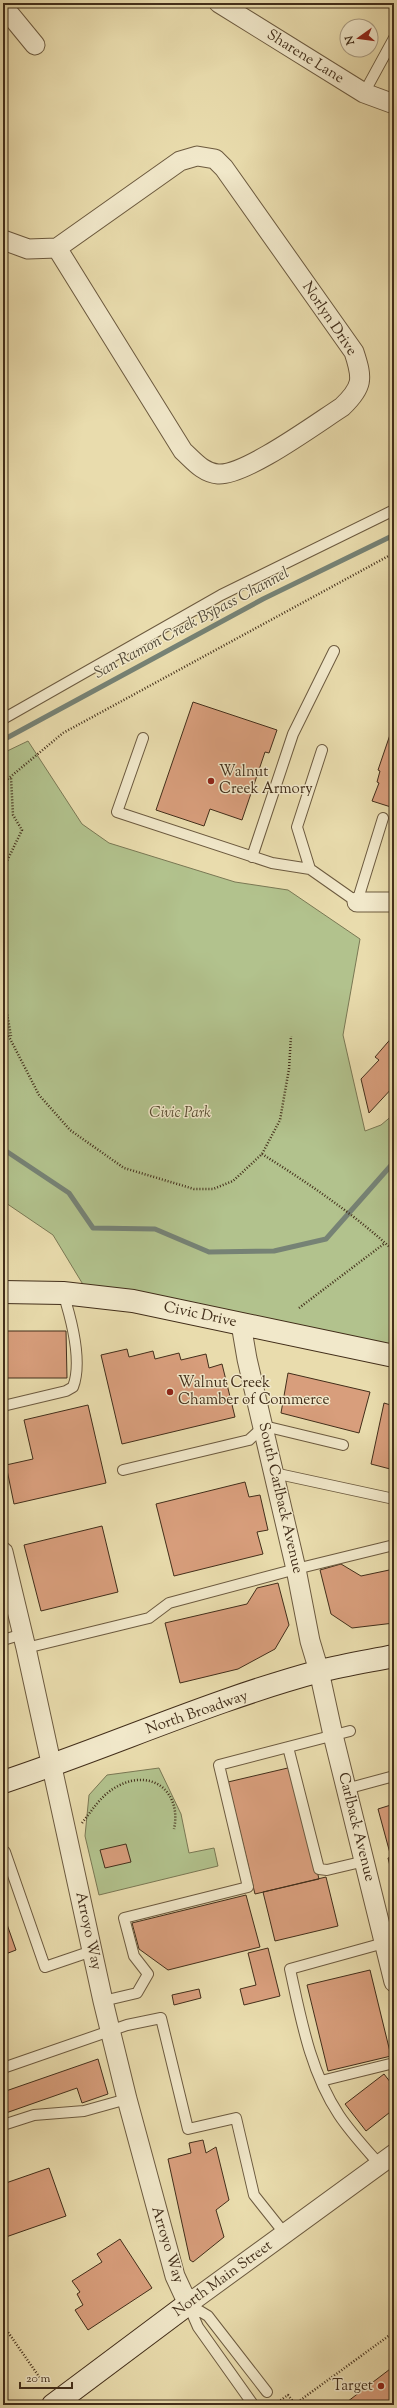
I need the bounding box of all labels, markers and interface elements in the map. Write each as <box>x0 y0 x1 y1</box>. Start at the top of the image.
north arrow <box>339 18 379 58</box>
street label: Sharene Lane <box>262 25 348 89</box>
text: N <box>341 34 359 47</box>
street label: Norlyn Drive <box>296 278 362 360</box>
water label: San Ramon Creek Bypass Channel <box>90 563 294 685</box>
place label: Walnut Creek Armory <box>219 762 313 800</box>
marker: Walnut Creek Armory <box>206 776 216 786</box>
park label: Civic Park <box>149 1103 211 1124</box>
street label: Civic Drive <box>162 1297 238 1333</box>
place label: Walnut Creek Chamber of Commerce <box>178 1373 330 1411</box>
marker: Walnut Creek Chamber of Commerce <box>165 1387 175 1397</box>
street label: South Carlback Avenue <box>252 1420 308 1576</box>
street label: North Broadway <box>143 1686 251 1740</box>
street label: Carlback Avenue <box>332 1770 380 1884</box>
street label: Arroyo Way <box>69 1890 107 1973</box>
street label: Arroyo Way <box>145 2204 189 2287</box>
street label: North Main Street <box>169 2236 277 2322</box>
scale bar <box>20 2364 72 2390</box>
text: 20 m <box>26 2370 51 2388</box>
place label: Target <box>332 2376 373 2397</box>
marker: Target <box>376 2381 386 2391</box>

